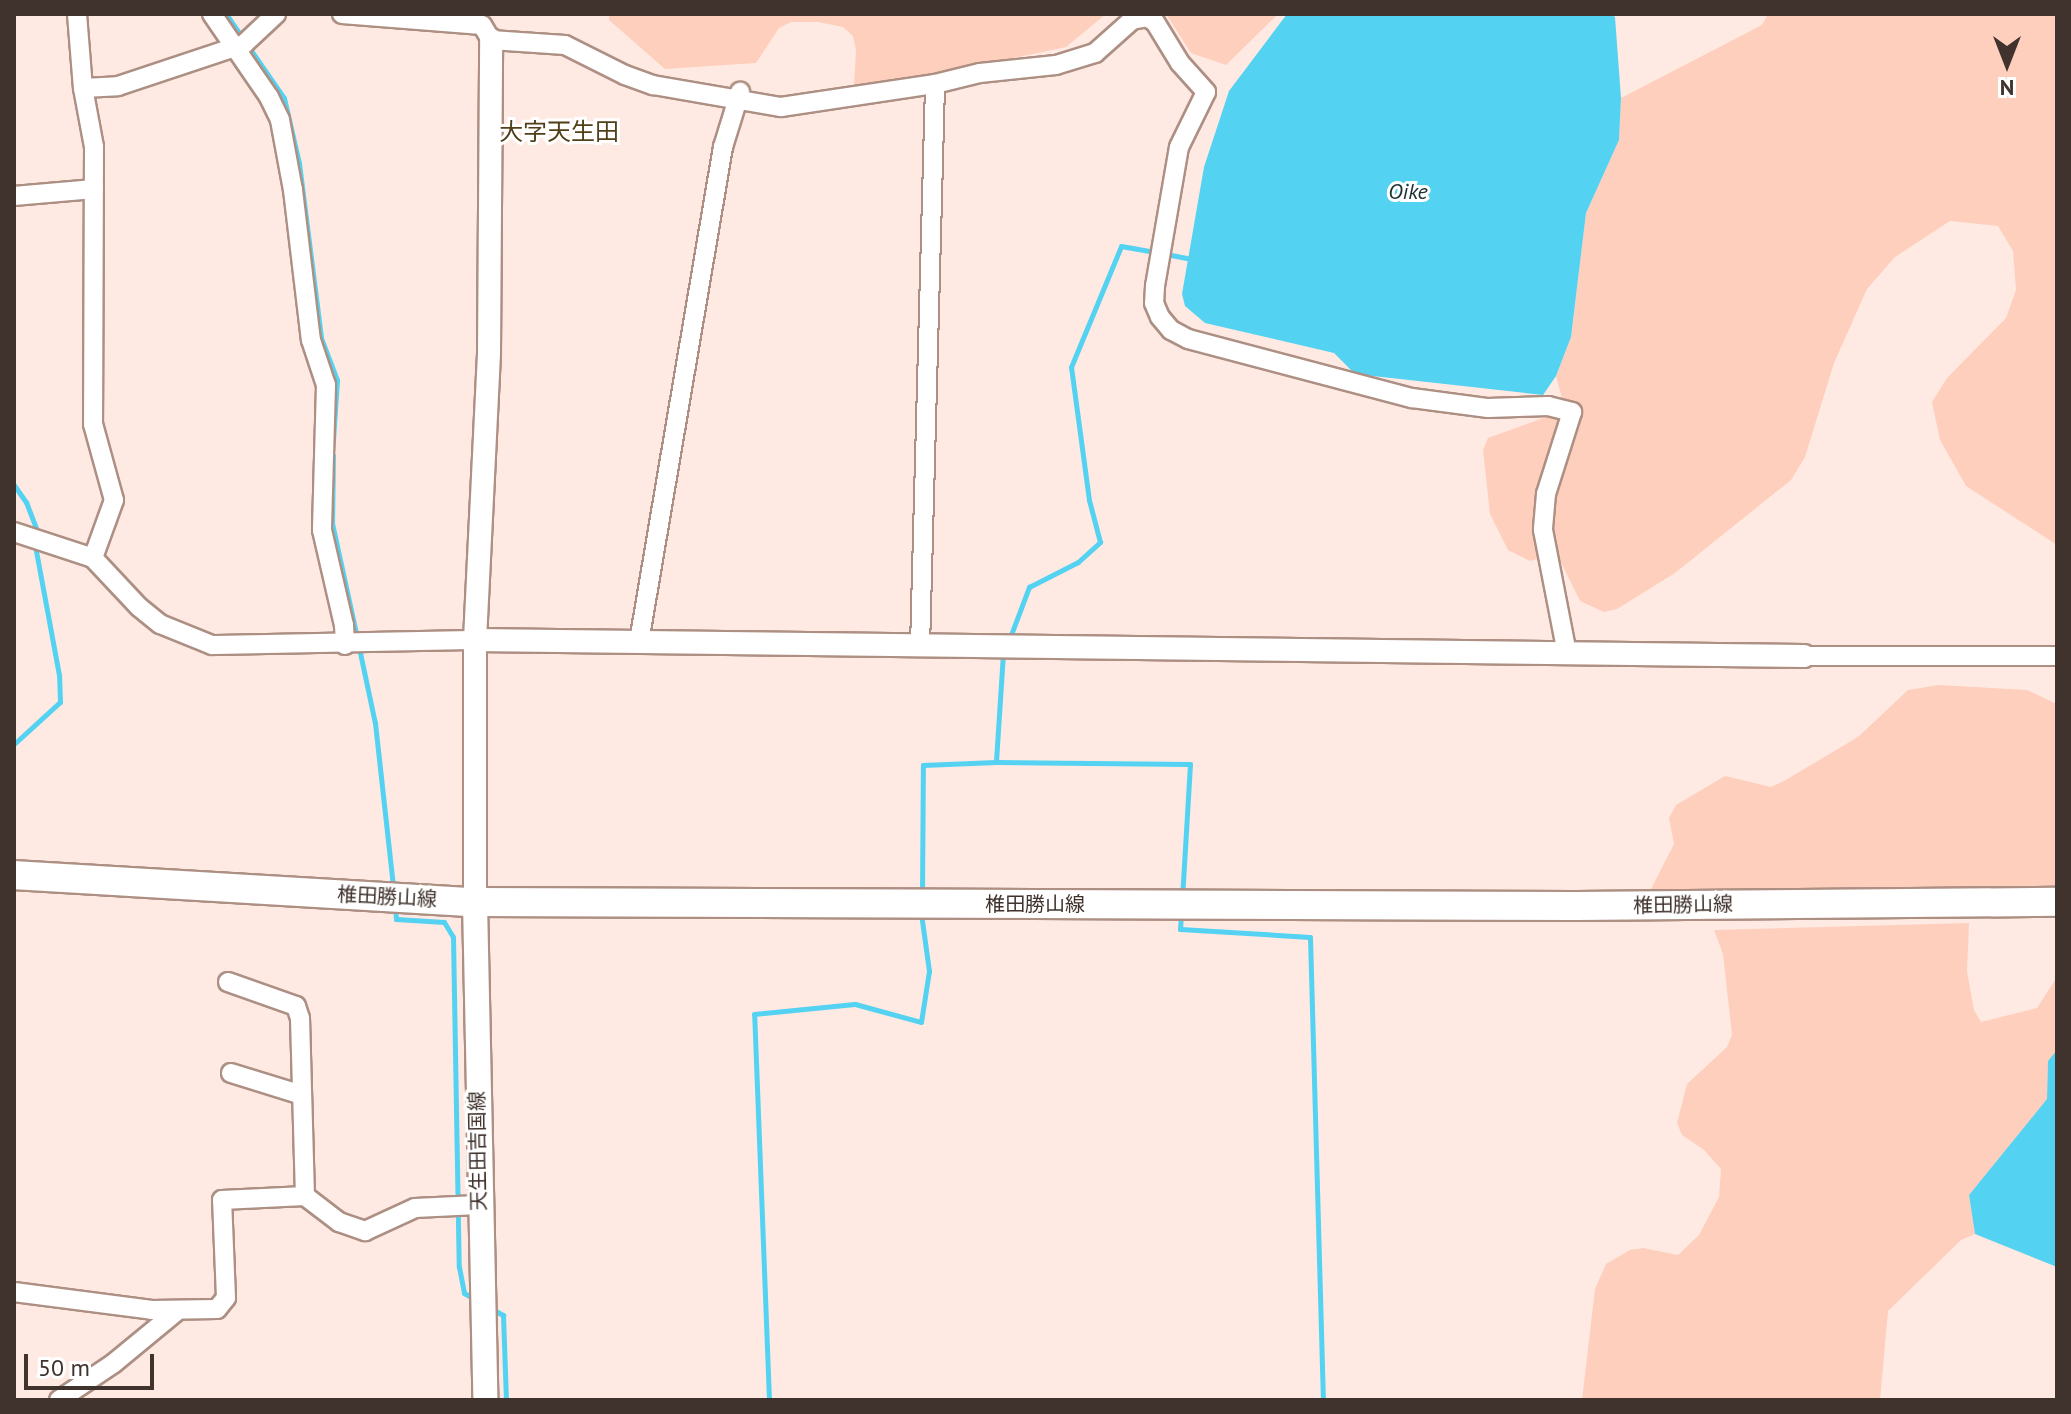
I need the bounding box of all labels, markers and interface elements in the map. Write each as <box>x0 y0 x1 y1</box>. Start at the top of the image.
north arrow <box>1967 24 2047 104</box>
text: N <box>2000 74 2014 102</box>
district label: 大字天生田 <box>499 118 619 146</box>
water label: Oike <box>1388 179 1428 205</box>
street label: 椎田勝山線 <box>336 882 438 912</box>
street label: 椎田勝山線 <box>985 892 1085 916</box>
street label: 椎田勝山線 <box>1633 892 1733 918</box>
street label: 天生田吉国線 <box>465 1091 491 1211</box>
scale bar <box>28 1338 158 1388</box>
text: 50 m <box>38 1352 90 1383</box>

